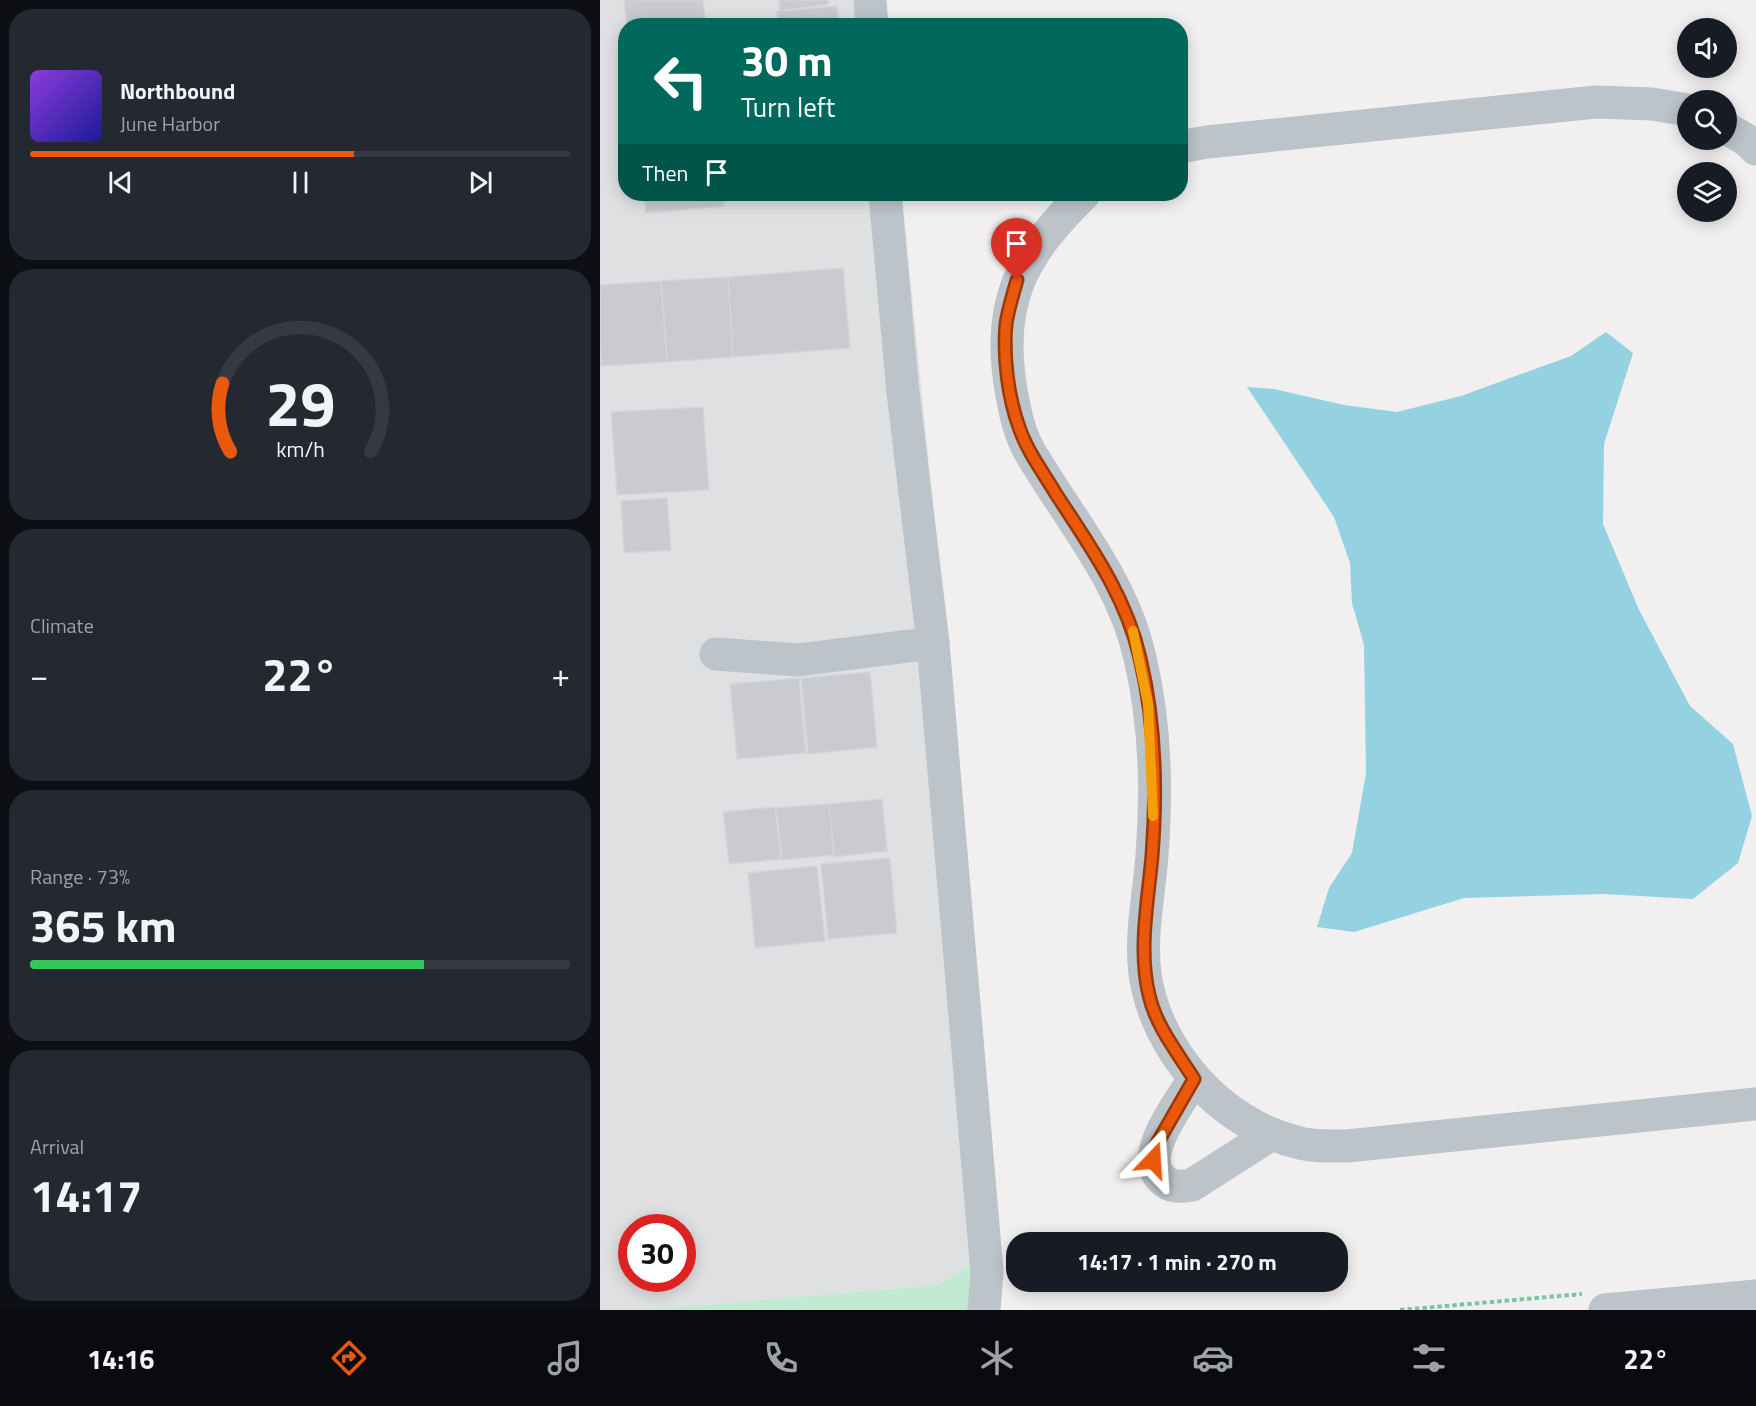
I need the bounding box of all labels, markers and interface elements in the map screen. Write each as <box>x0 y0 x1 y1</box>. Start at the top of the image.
map controls <box>1677 18 1737 222</box>
button: sound <box>1677 18 1737 78</box>
text: 30 m <box>741 28 833 92</box>
icon: left <box>642 42 720 120</box>
text: Northbound <box>120 74 235 108</box>
text: Turn left <box>741 86 835 127</box>
button: search <box>1677 90 1737 150</box>
text: June Harbor <box>120 108 220 139</box>
text: Then <box>642 156 688 190</box>
icon: arrive <box>700 156 733 189</box>
button: layers <box>1677 162 1737 222</box>
icon: previous <box>104 166 137 199</box>
icon: pause <box>284 166 317 199</box>
icon: next <box>464 166 497 199</box>
pin <box>991 218 1042 280</box>
icon: arrive <box>1000 227 1033 260</box>
text: 29 <box>265 355 335 450</box>
text: km/h <box>276 433 324 465</box>
text: Climate <box>30 610 94 641</box>
text: 22° <box>262 640 338 708</box>
text: − <box>30 650 48 700</box>
text: + <box>552 650 570 700</box>
text: Range · 73% <box>30 861 130 892</box>
text: 365 km <box>30 891 176 959</box>
position arrow <box>1121 1128 1185 1192</box>
text: Arrival <box>30 1131 84 1162</box>
text: 14:17 <box>30 1161 142 1229</box>
speed limit sign: 30 <box>618 1214 696 1292</box>
text: 14:17 · 1 min · 270 m <box>1077 1245 1277 1279</box>
icon: directions <box>328 1337 370 1379</box>
icon: music <box>544 1337 586 1379</box>
icon: phone <box>760 1337 802 1379</box>
icon: climate <box>976 1337 1018 1379</box>
icon: car <box>1192 1337 1234 1379</box>
icon: filters <box>1408 1337 1450 1379</box>
text: 14:16 <box>87 1338 154 1379</box>
text: 22° <box>1624 1338 1669 1379</box>

